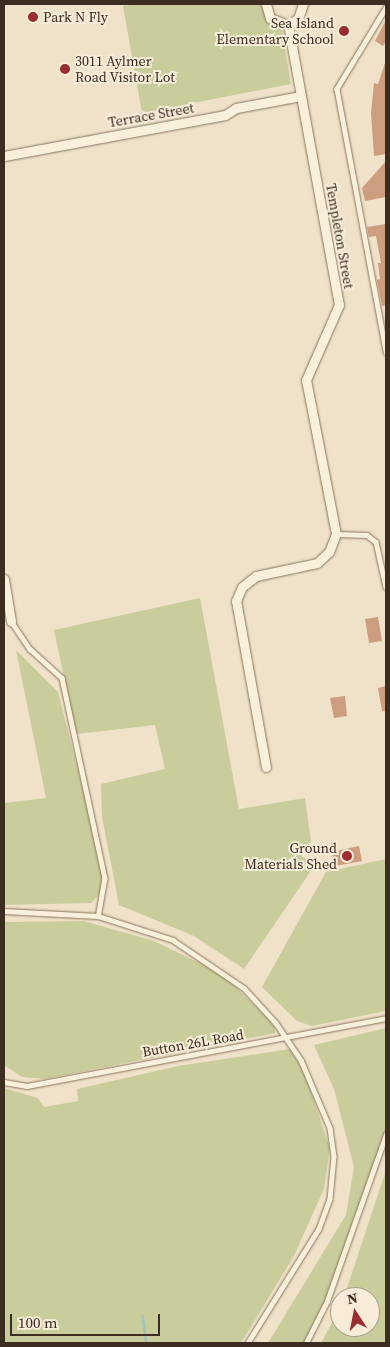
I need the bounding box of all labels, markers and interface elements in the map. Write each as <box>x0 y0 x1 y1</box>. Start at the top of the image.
place label: Park N Fly <box>43 9 108 25</box>
marker: Park N Fly <box>27 11 39 23</box>
place label: Sea Island Elementary School <box>216 15 334 48</box>
marker: Sea Island Elementary School <box>338 25 350 37</box>
place label: 3011 Aylmer Road Visitor Lot <box>75 53 175 85</box>
marker: 3011 Aylmer Road Visitor Lot <box>59 63 71 75</box>
street label: Terrace Street <box>107 99 195 131</box>
street label: Templeton Street <box>322 182 358 290</box>
place label: Ground Materials Shed <box>245 840 337 872</box>
marker: Ground Materials Shed <box>341 850 353 862</box>
street label: Button 26L Road <box>141 1026 245 1060</box>
north arrow <box>330 1287 380 1337</box>
text: N <box>345 1287 359 1309</box>
scale bar <box>12 1304 162 1336</box>
text: 100 m <box>18 1312 58 1333</box>

